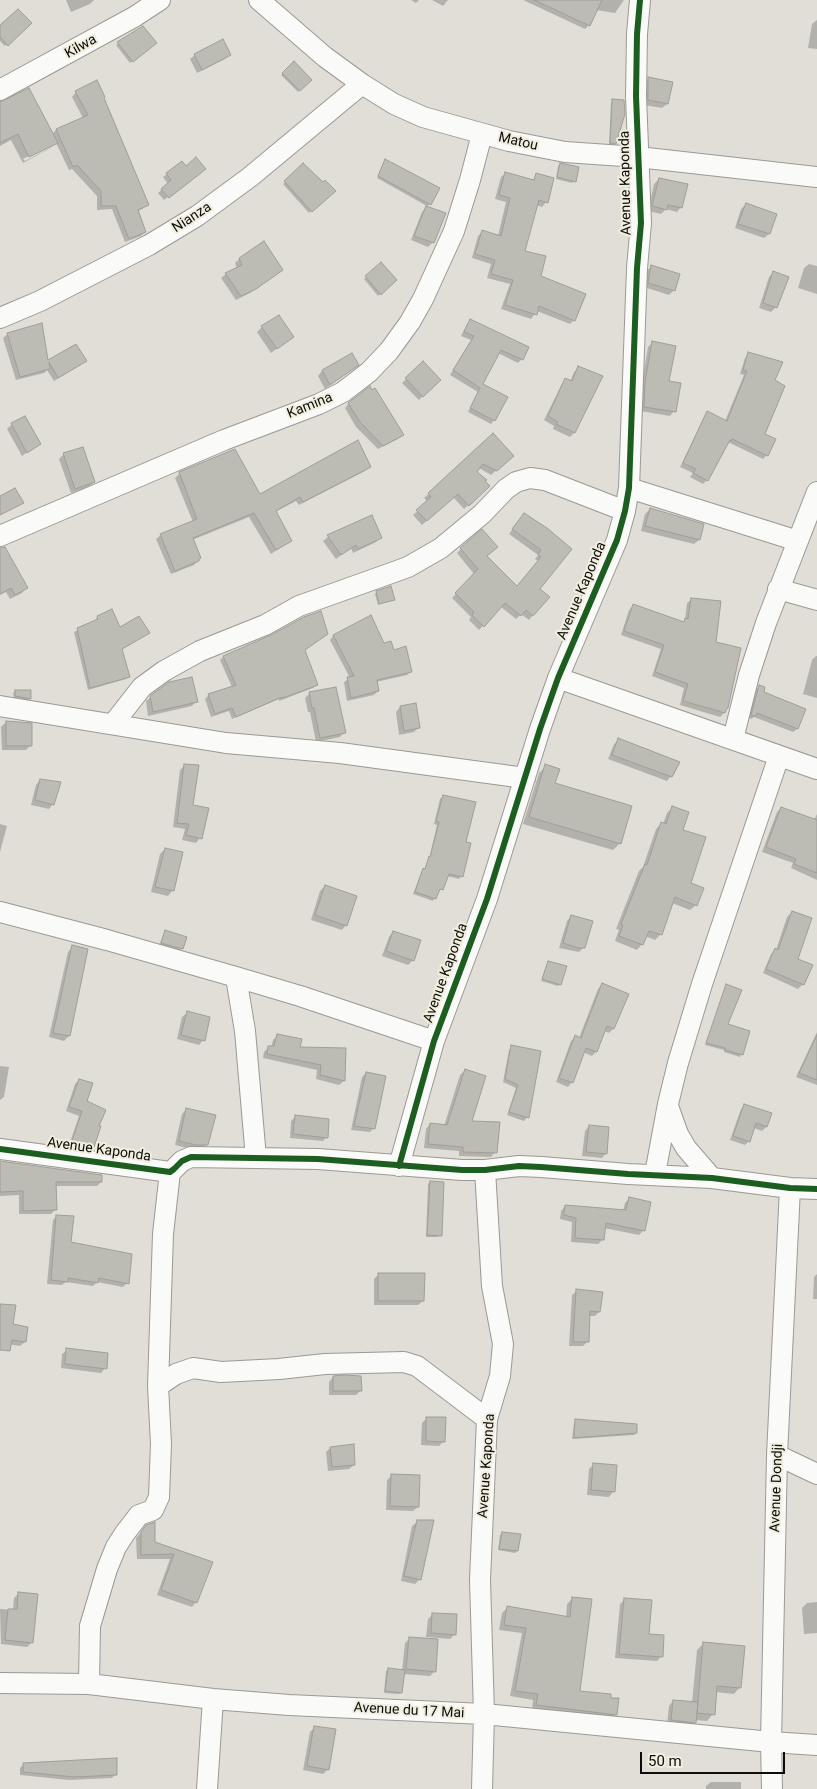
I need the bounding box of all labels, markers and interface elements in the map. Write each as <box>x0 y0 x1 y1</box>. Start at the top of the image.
street label: Kilwa <box>62 31 100 63</box>
street label: Matou <box>497 129 539 155</box>
street label: Avenue Kaponda <box>617 130 635 236</box>
street label: Nianza <box>169 199 215 237</box>
street label: Kamina <box>285 389 335 423</box>
street label: Avenue Kaponda <box>554 540 610 642</box>
street label: Avenue Kaponda <box>420 921 472 1025</box>
street label: Avenue Kaponda <box>46 1134 152 1166</box>
street label: Avenue Kaponda <box>475 1413 499 1519</box>
street label: Avenue Dondji <box>767 1443 787 1533</box>
street label: Avenue du 17 Mai <box>353 1700 465 1722</box>
scale bar <box>642 1742 787 1774</box>
text: 50 m <box>648 1752 682 1770</box>

